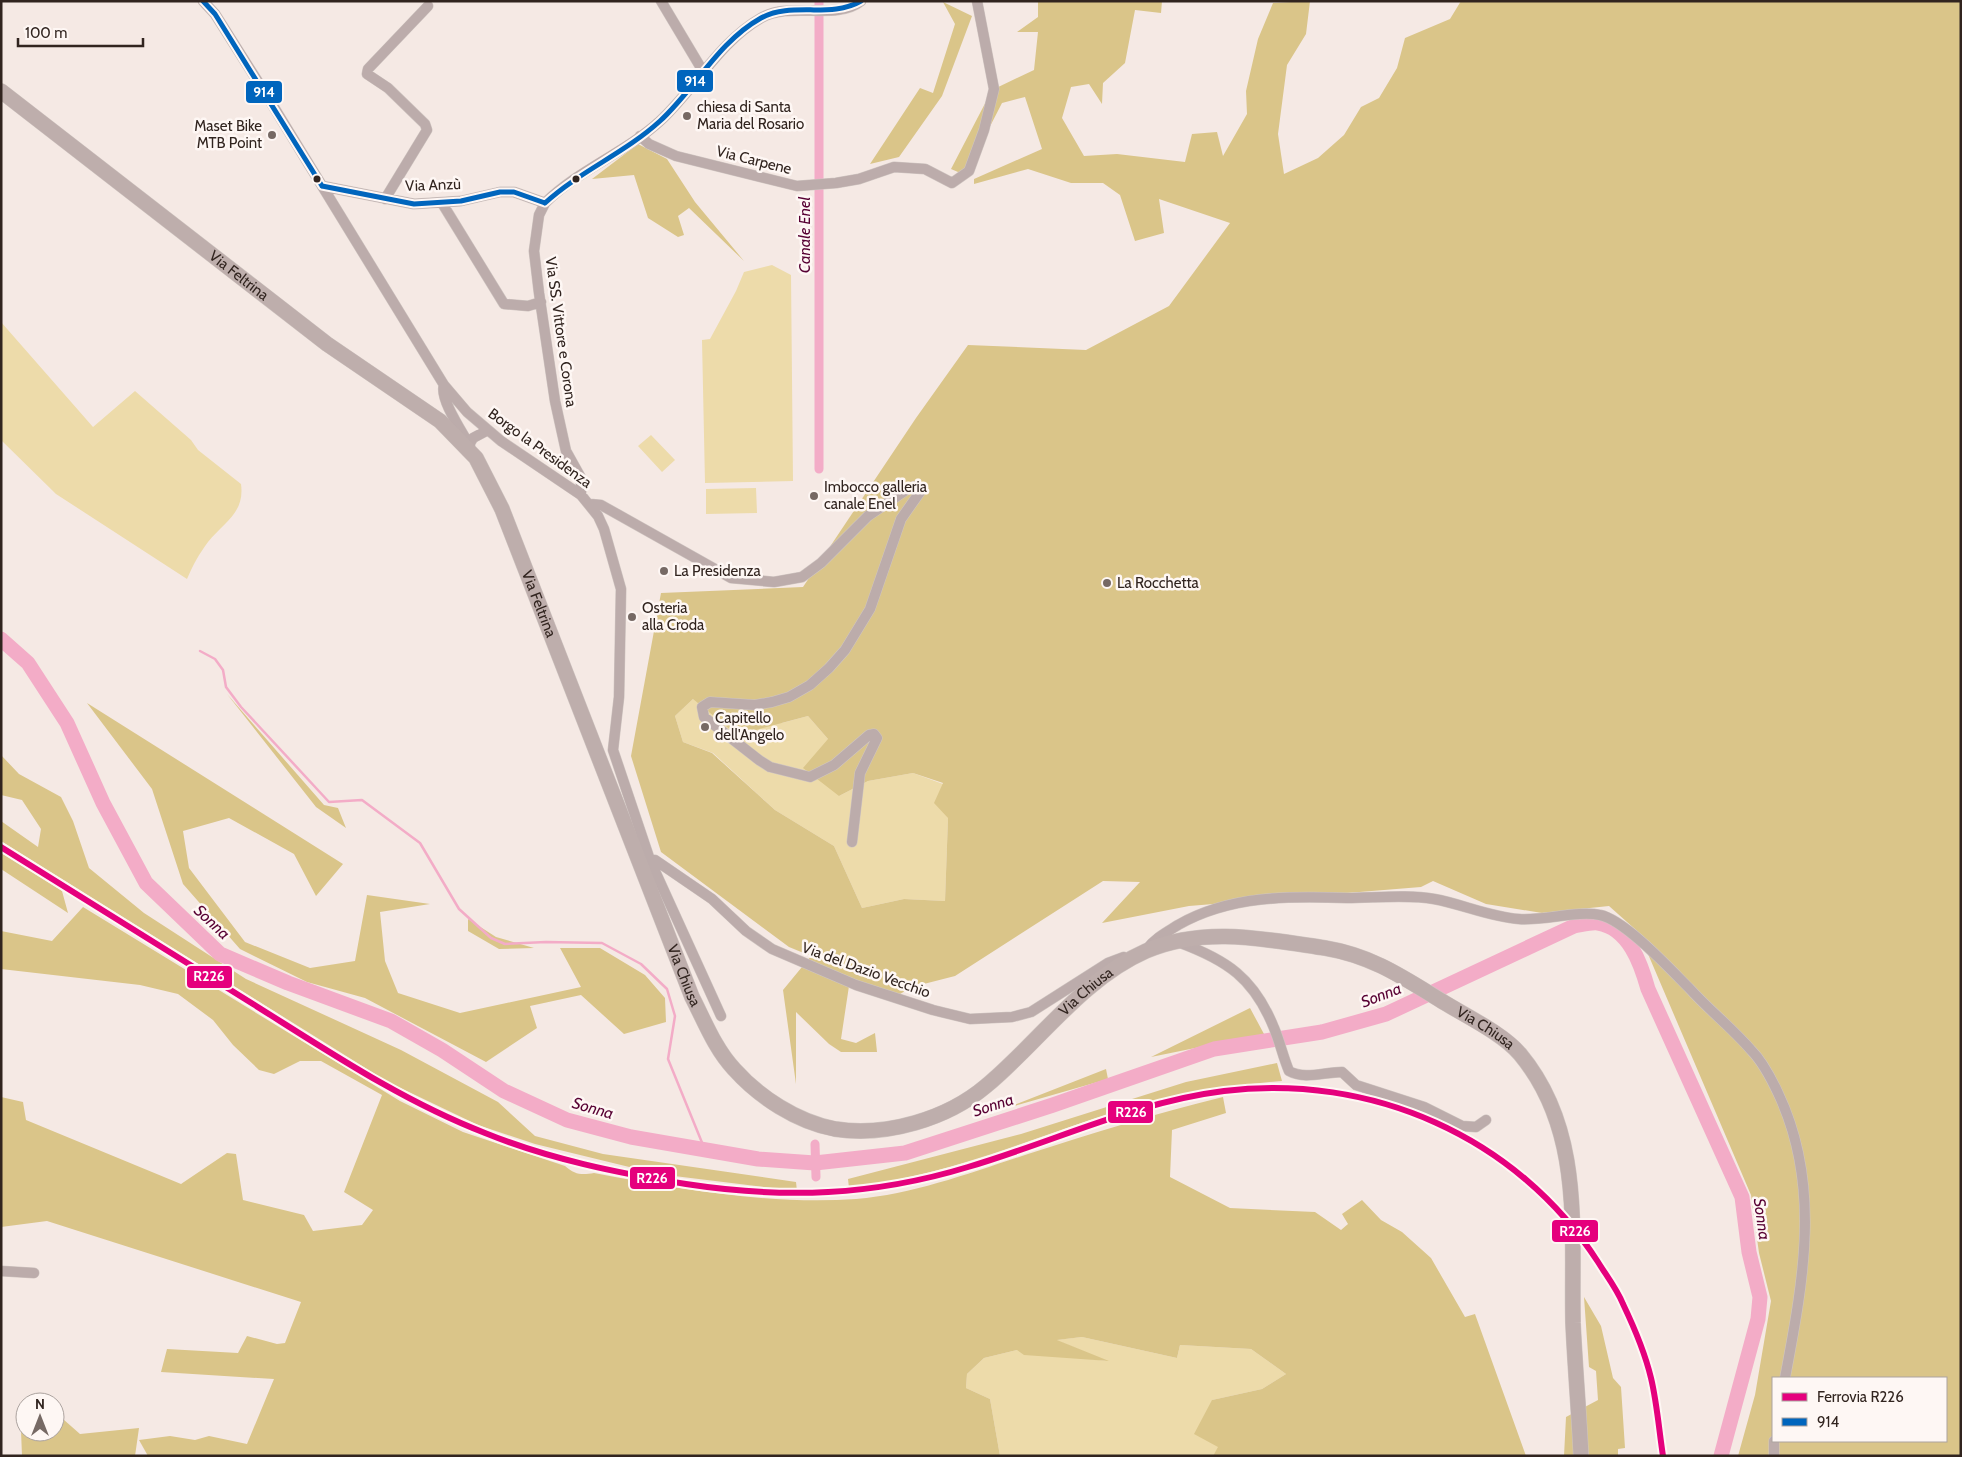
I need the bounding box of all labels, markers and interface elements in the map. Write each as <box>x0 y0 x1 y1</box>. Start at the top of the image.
scale bar <box>18 15 142 47</box>
text: 100 m <box>25 24 67 42</box>
line badge: 914 <box>676 69 714 93</box>
text: 914 <box>684 72 706 90</box>
line badge: 914 <box>245 80 283 104</box>
text: 914 <box>253 83 275 101</box>
place label: chiesa di Santa Maria del Rosario <box>697 98 804 133</box>
marker: chiesa di Santa Maria del Rosario <box>681 110 693 122</box>
place label: Maset Bike MTB Point <box>194 117 262 152</box>
marker: Maset Bike MTB Point <box>266 129 278 141</box>
street label: Via Carpene <box>715 142 794 178</box>
unlabelled marker <box>312 174 322 184</box>
unlabelled marker <box>571 174 581 184</box>
street label: Via Anzù <box>405 175 461 195</box>
water label: Canale Enel <box>795 197 814 273</box>
street label: Via Feltrina <box>205 247 273 305</box>
street label: Via SS. Vittore e Corona <box>542 256 581 409</box>
street label: Borgo la Presidenza <box>485 404 596 492</box>
place label: Imbocco galleria canale Enel <box>824 478 928 513</box>
marker: Imbocco galleria canale Enel <box>808 490 820 502</box>
place label: La Presidenza <box>674 562 762 580</box>
marker: La Presidenza <box>658 565 670 577</box>
street label: Via Feltrina <box>518 568 560 641</box>
place label: La Rocchetta <box>1117 574 1200 592</box>
marker: La Rocchetta <box>1101 577 1113 589</box>
place label: Osteria alla Croda <box>642 599 705 634</box>
marker: Osteria alla Croda <box>626 611 638 623</box>
place label: Capitello dell'Angelo <box>715 709 784 744</box>
marker: Capitello dell'Angelo <box>699 721 711 733</box>
water label: Sonna <box>190 901 234 943</box>
street label: Via del Dazio Vecchio <box>799 938 933 1002</box>
street label: Via Chiusa <box>663 942 705 1010</box>
street label: Via Chiusa <box>1055 963 1117 1020</box>
line badge: R226 <box>186 965 233 989</box>
text: R226 <box>193 967 225 985</box>
water label: Sonna <box>1358 979 1404 1011</box>
street label: Via Chiusa <box>1453 1003 1519 1054</box>
water label: Sonna <box>970 1089 1016 1121</box>
water label: Sonna <box>570 1093 616 1123</box>
line badge: R226 <box>1107 1100 1154 1124</box>
text: R226 <box>1115 1103 1147 1121</box>
line badge: R226 <box>629 1166 676 1190</box>
text: R226 <box>636 1169 668 1187</box>
water label: Sonna <box>1750 1197 1774 1241</box>
line badge: R226 <box>1551 1219 1599 1243</box>
text: R226 <box>1559 1222 1591 1240</box>
legend <box>1772 1377 1947 1442</box>
text: Ferrovia R226 <box>1817 1388 1904 1406</box>
north arrow <box>15 1392 65 1442</box>
text: N <box>35 1395 45 1413</box>
text: 914 <box>1817 1413 1839 1431</box>

